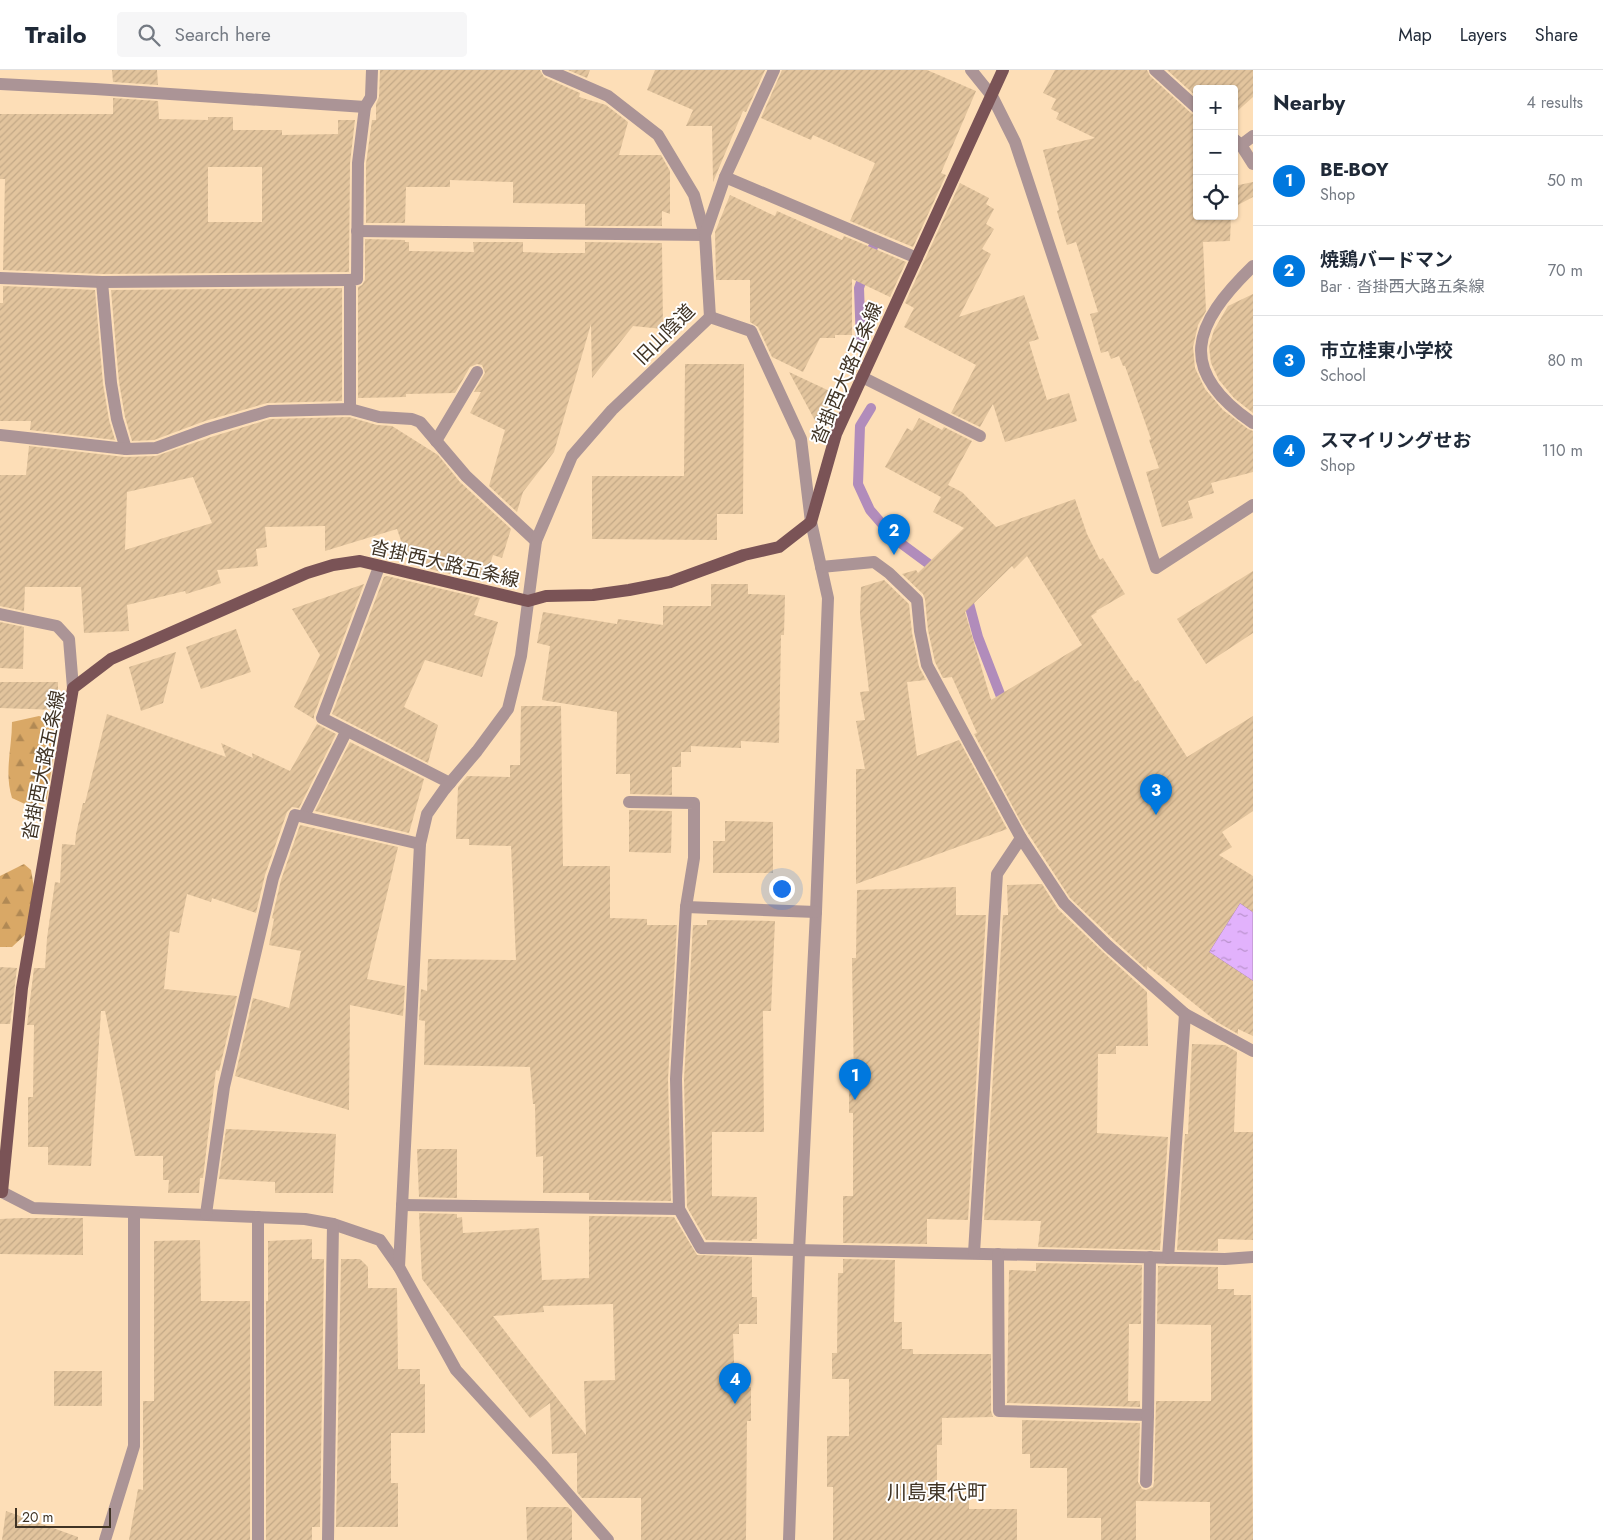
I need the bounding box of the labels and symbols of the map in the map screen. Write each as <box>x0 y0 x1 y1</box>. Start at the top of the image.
street label: 旧山陰道 <box>628 298 701 371</box>
street label: 沓掛西大路五条線 <box>804 298 889 448</box>
pin: 2 <box>878 514 910 555</box>
street label: 沓掛西大路五条線 <box>368 533 522 594</box>
street label: 沓掛西大路五条線 <box>16 688 71 842</box>
pin: 3 <box>1140 774 1172 815</box>
your location <box>769 876 795 902</box>
pin: 1 <box>839 1059 871 1100</box>
pin: 4 <box>719 1363 751 1404</box>
district label: 川島東代町 <box>887 1478 987 1507</box>
scale bar <box>15 1505 111 1528</box>

